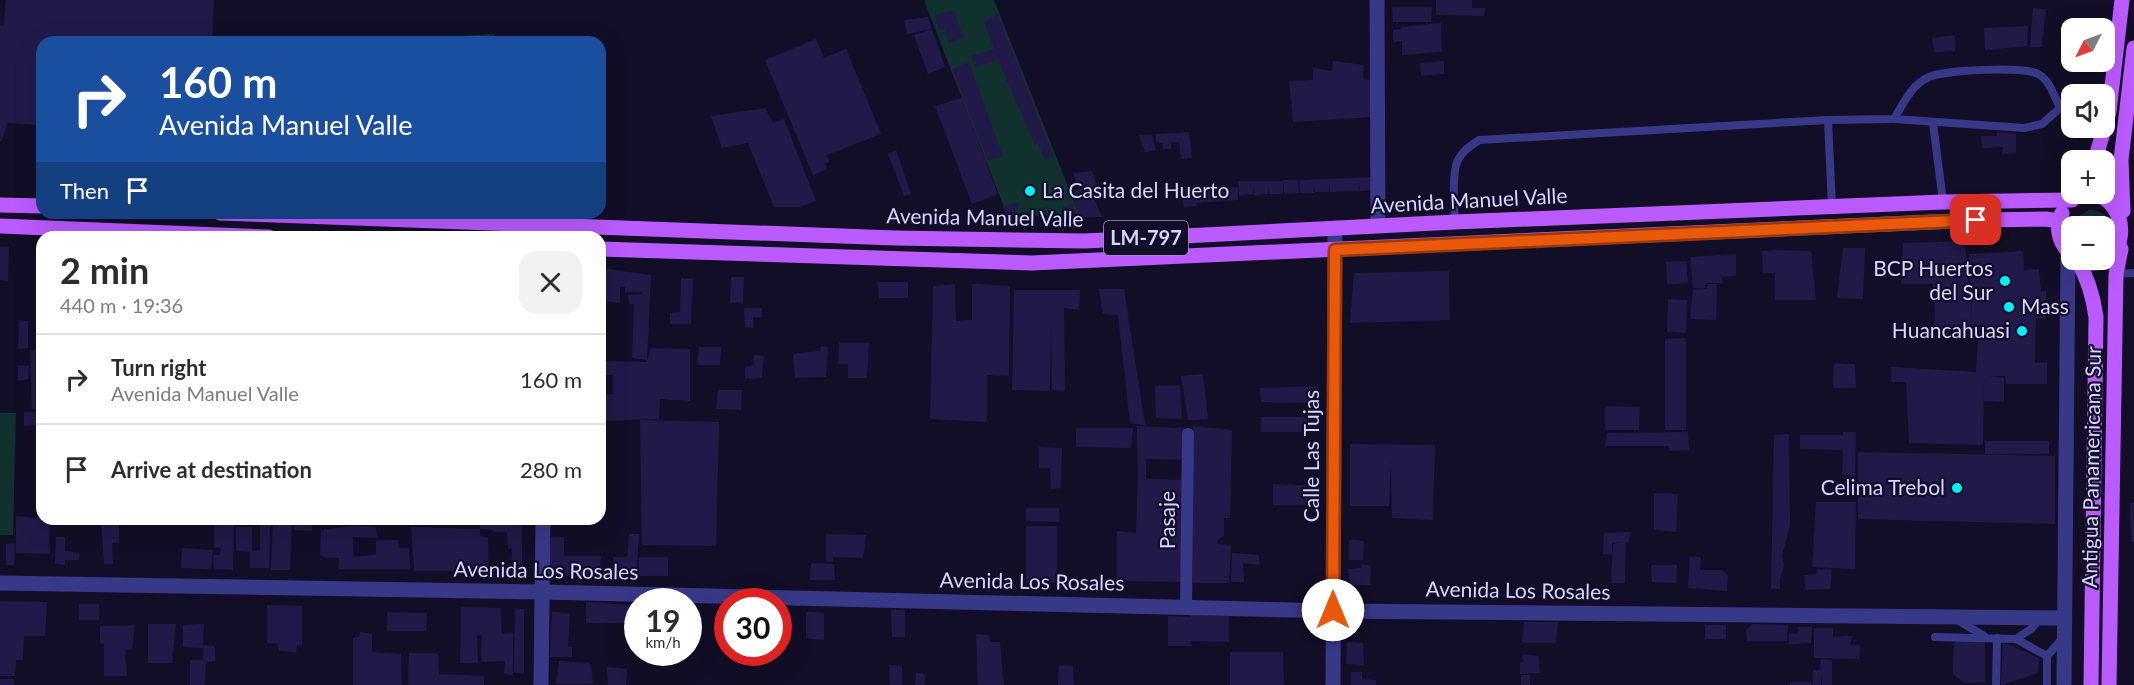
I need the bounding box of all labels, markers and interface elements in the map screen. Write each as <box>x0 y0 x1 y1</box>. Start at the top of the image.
north arrow <box>2061 18 2115 72</box>
map controls <box>2061 18 2115 270</box>
text: 160 m <box>159 57 277 107</box>
icon: right <box>60 60 138 138</box>
button: sound <box>2061 84 2115 138</box>
text: Avenida Manuel Valle <box>159 108 413 141</box>
button: + <box>2061 150 2115 204</box>
icon: arrive <box>121 174 154 207</box>
text: Then <box>60 177 109 204</box>
place label: La Casita del Huerto <box>1042 177 1229 202</box>
street label: Avenida Manuel Valle <box>1370 182 1568 217</box>
marker: La Casita del Huerto <box>1023 184 1037 198</box>
pin <box>1950 194 2001 245</box>
street label: Avenida Manuel Valle <box>886 202 1084 231</box>
icon: arrive <box>1959 203 1992 236</box>
button: − <box>2061 216 2115 270</box>
road number: LM-797 <box>1104 221 1188 255</box>
text: 2 min <box>60 248 149 292</box>
button: close <box>519 251 582 314</box>
place label: BCP Huertos del Sur <box>1873 255 1993 304</box>
marker: BCP Huertos del Sur <box>1998 274 2012 288</box>
text: 440 m · 19:36 <box>60 293 183 317</box>
place label: Mass <box>2021 293 2069 318</box>
marker: Mass <box>2002 300 2016 314</box>
place label: Huancahuasi <box>1892 317 2010 342</box>
marker: Huancahuasi <box>2015 324 2029 338</box>
street label: Antigua Panamericana Sur <box>2076 346 2105 588</box>
text: Turn right <box>111 354 206 381</box>
icon: right <box>60 363 93 396</box>
text: 160 m <box>520 366 582 393</box>
text: Avenida Manuel Valle <box>111 381 299 405</box>
street label: Calle Las Tujas <box>1298 390 1323 522</box>
icon: arrive <box>60 453 93 486</box>
text: Arrive at destination <box>111 456 312 483</box>
text: 280 m <box>520 456 582 483</box>
place label: Celima Trebol <box>1821 474 1945 499</box>
marker: Celima Trebol <box>1950 481 1964 495</box>
street label: Pasaje <box>1154 491 1179 549</box>
street label: Avenida Los Rosales <box>453 555 639 584</box>
street label: Avenida Los Rosales <box>939 566 1125 595</box>
street label: Avenida Los Rosales <box>1425 575 1611 604</box>
position arrow <box>1301 578 1365 642</box>
speed limit sign: 30 <box>714 588 792 666</box>
text: 19 <box>646 602 680 638</box>
text: km/h <box>645 633 681 651</box>

